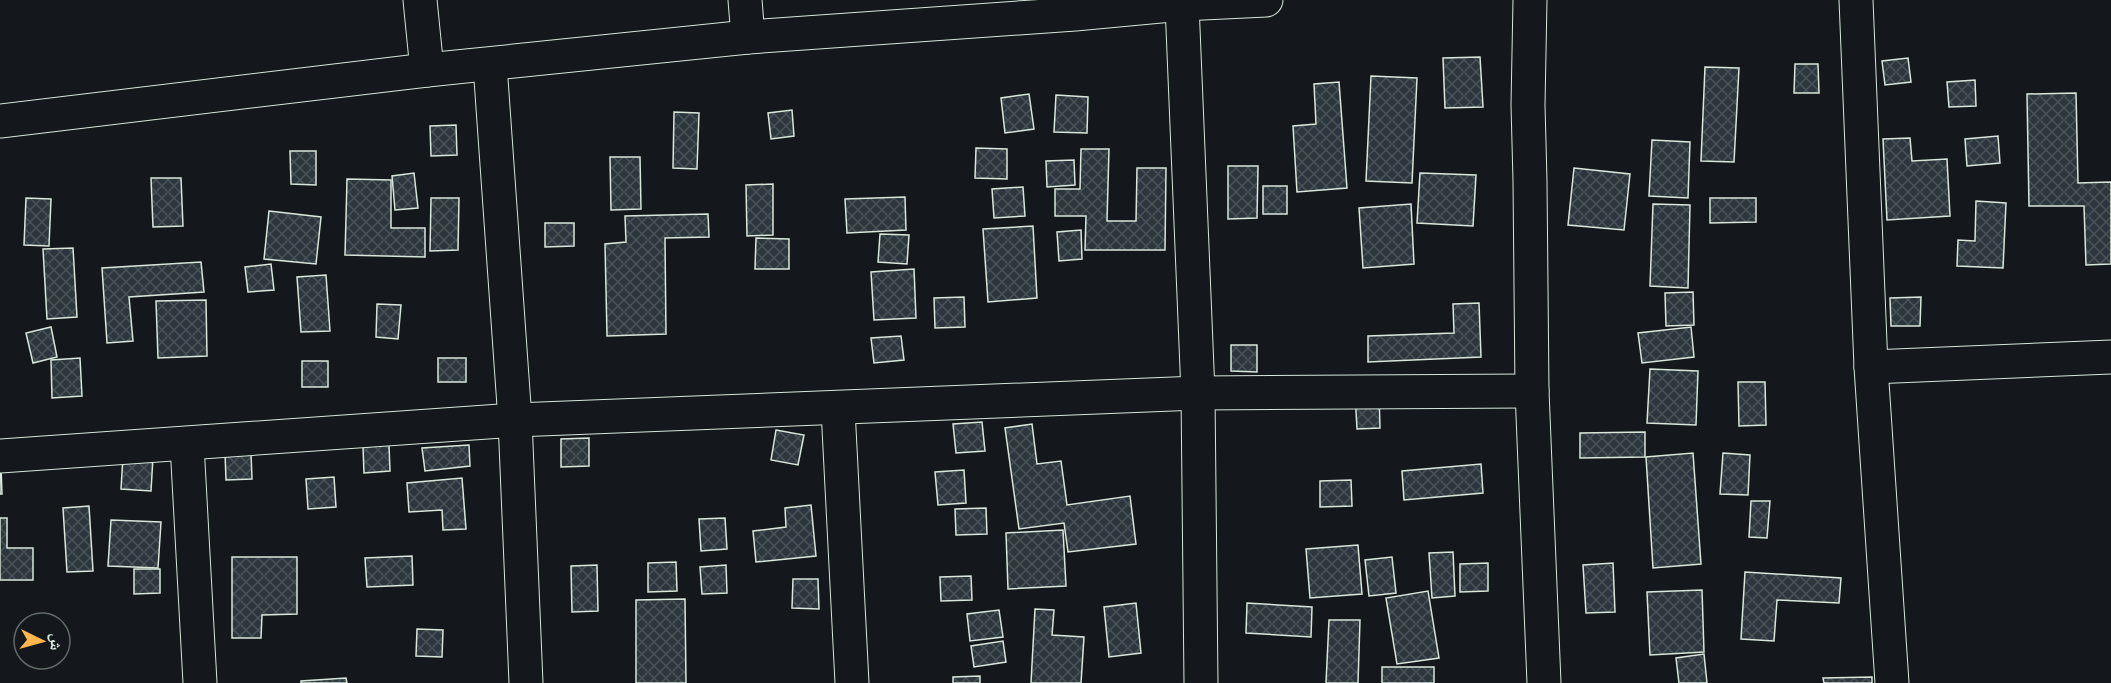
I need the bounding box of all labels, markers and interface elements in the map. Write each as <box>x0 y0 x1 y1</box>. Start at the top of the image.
north arrow <box>12 611 72 671</box>
text: ش <box>46 633 67 652</box>

